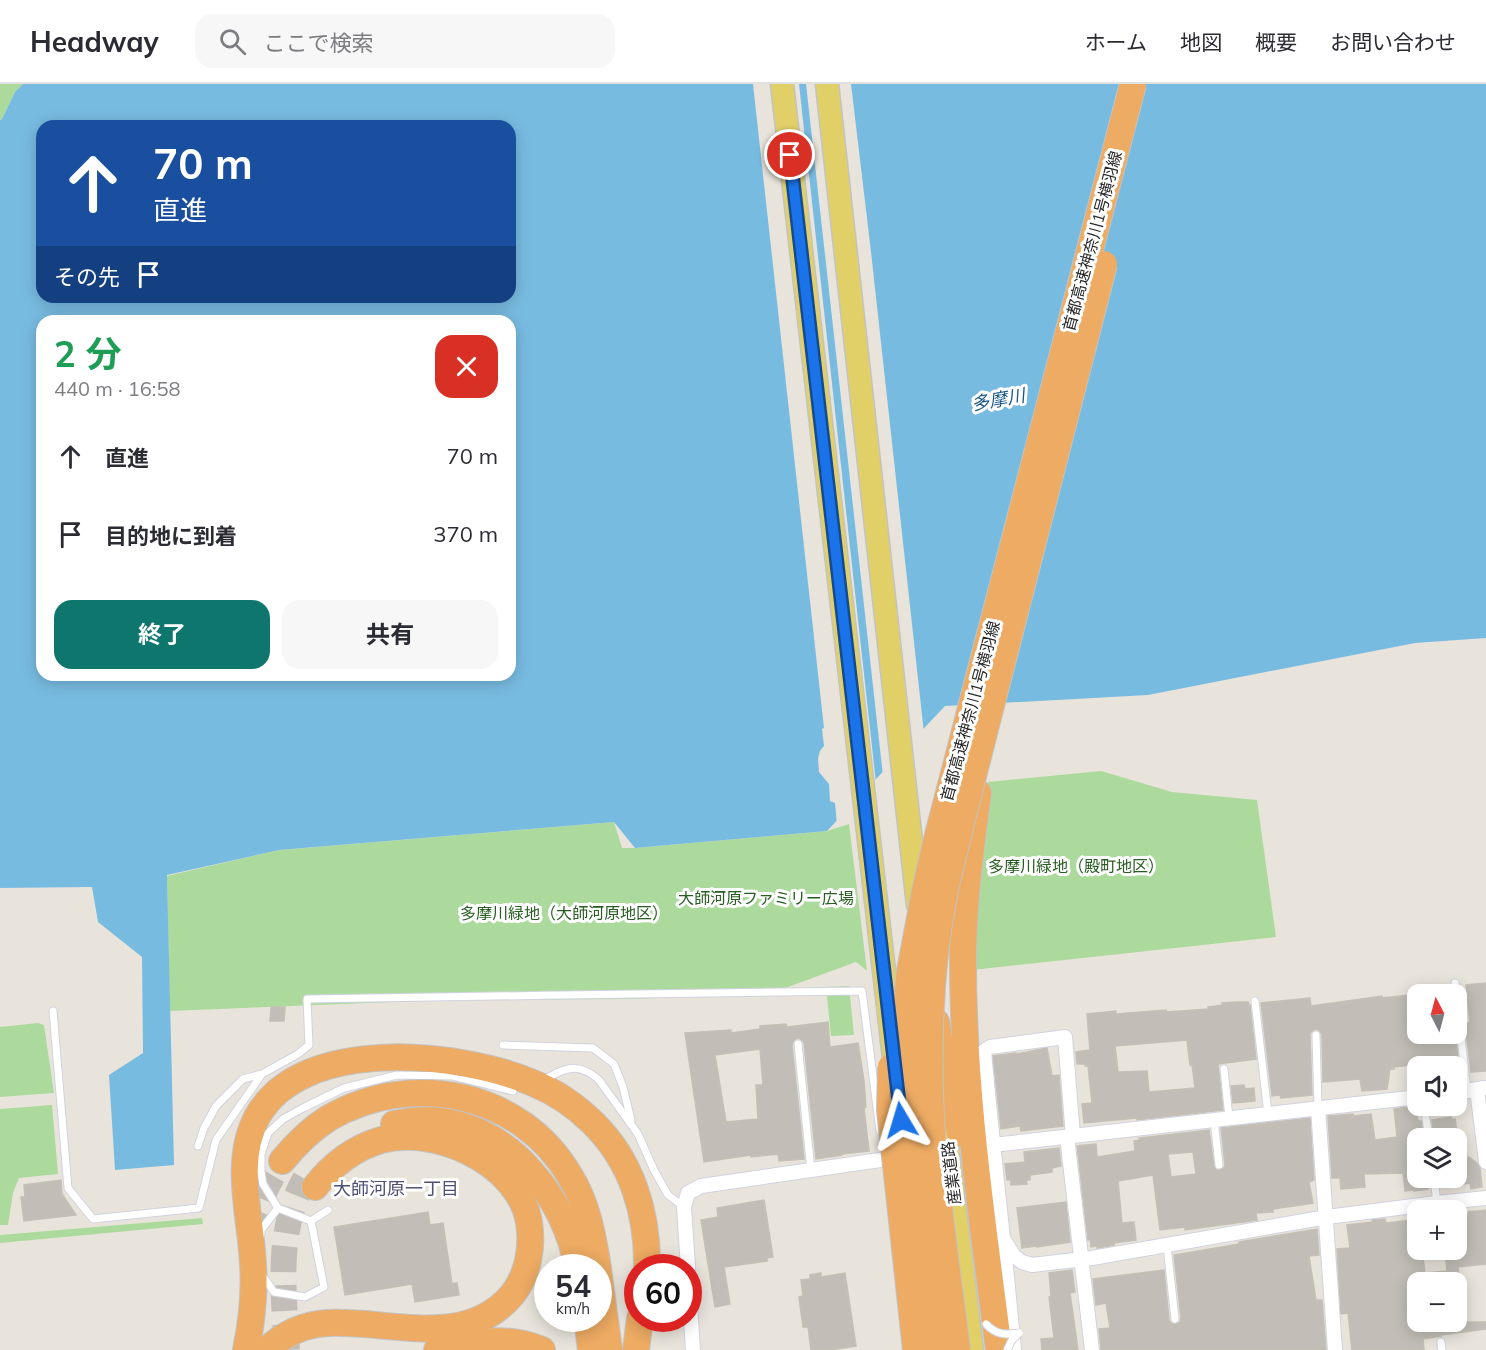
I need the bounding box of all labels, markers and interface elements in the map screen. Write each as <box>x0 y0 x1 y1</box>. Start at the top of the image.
search box <box>195 14 615 68</box>
text: Headway <box>30 24 159 59</box>
icon: search <box>216 25 249 58</box>
text: ここで検索 <box>264 29 374 57</box>
text: ホーム <box>1085 29 1147 55</box>
text: 地図 <box>1180 29 1222 55</box>
text: 概要 <box>1255 29 1297 55</box>
text: お問い合わせ <box>1330 29 1456 55</box>
pin <box>764 129 815 180</box>
text: 70 m <box>153 137 253 190</box>
icon: arrive <box>773 138 806 171</box>
icon: ahead <box>54 144 132 222</box>
street label: 首都高速神奈川1号横羽線 <box>1058 149 1126 333</box>
text: 直進 <box>153 193 207 227</box>
icon: arrive <box>132 258 165 291</box>
text: その先 <box>54 263 120 291</box>
text: 2 分 <box>54 331 121 376</box>
button: close <box>435 335 498 398</box>
text: 440 m · 16:58 <box>54 376 180 401</box>
water label: 多摩川 <box>969 383 1028 416</box>
icon: ahead <box>54 440 87 473</box>
text: 70 m <box>447 442 498 470</box>
text: 直進 <box>105 444 149 472</box>
icon: arrive <box>54 518 87 551</box>
text: 370 m <box>433 520 498 548</box>
text: 目的地に到着 <box>105 522 237 550</box>
button: 終了 <box>54 600 270 669</box>
button: 共有 <box>282 600 498 669</box>
street label: 首都高速神奈川1号横羽線 <box>936 619 1004 803</box>
park label: 多摩川緑地（殿町地区） <box>988 856 1164 876</box>
park label: 大師河原ファミリー広場 <box>678 888 854 908</box>
park label: 多摩川緑地（大師河原地区） <box>460 903 668 923</box>
north arrow <box>1407 984 1467 1044</box>
map controls <box>1407 984 1467 1332</box>
button: sound <box>1407 1056 1467 1116</box>
position arrow <box>869 1088 933 1152</box>
button: layers <box>1407 1128 1467 1188</box>
street label: 産業道路 <box>937 1140 965 1206</box>
district label: 大師河原一丁目 <box>333 1177 459 1200</box>
button: + <box>1407 1200 1467 1260</box>
speed limit sign: 60 <box>624 1254 702 1332</box>
text: 54 <box>555 1267 591 1305</box>
button: − <box>1407 1272 1467 1332</box>
text: km/h <box>556 1299 590 1318</box>

